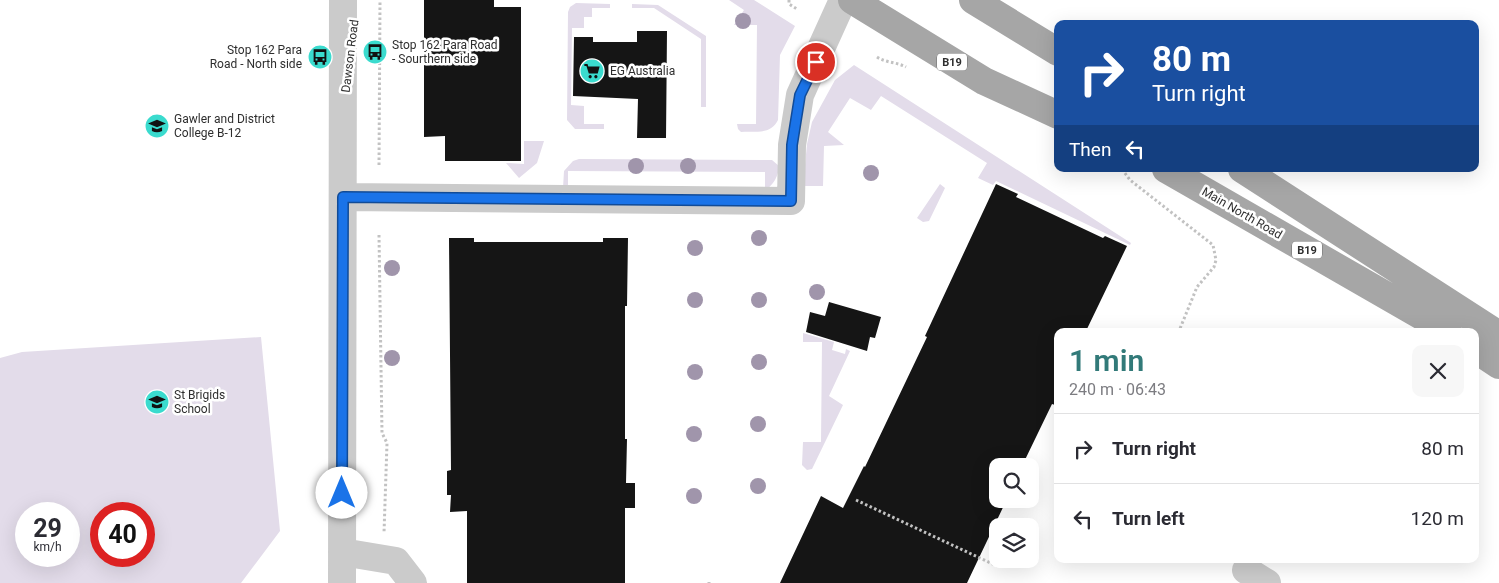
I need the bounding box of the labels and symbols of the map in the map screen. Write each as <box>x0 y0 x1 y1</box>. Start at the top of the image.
street label: Dawson Road <box>339 19 361 93</box>
place label: Stop 162 Para Road - Sourthern side <box>392 38 498 66</box>
bus stop icon: Stop 162 Para Road - Sourthern side <box>362 39 388 65</box>
pin <box>795 41 837 83</box>
place label: Stop 162 Para Road - North side <box>210 43 302 71</box>
bus stop icon: Stop 162 Para Road - North side <box>307 44 333 70</box>
road number: B19 <box>937 54 967 70</box>
supermarket icon: EG Australia <box>579 58 605 84</box>
place label: EG Australia <box>610 64 675 78</box>
place label: Gawler and District College B-12 <box>174 112 275 140</box>
school or university icon: Gawler and District College B-12 <box>144 113 170 139</box>
street label: Main North Road <box>1199 184 1285 242</box>
road number: B19 <box>1292 242 1322 258</box>
place label: St Brigids School <box>174 388 225 416</box>
school or university icon: St Brigids School <box>144 389 170 415</box>
position arrow <box>315 466 367 518</box>
speed limit sign: 40 <box>90 502 155 567</box>

